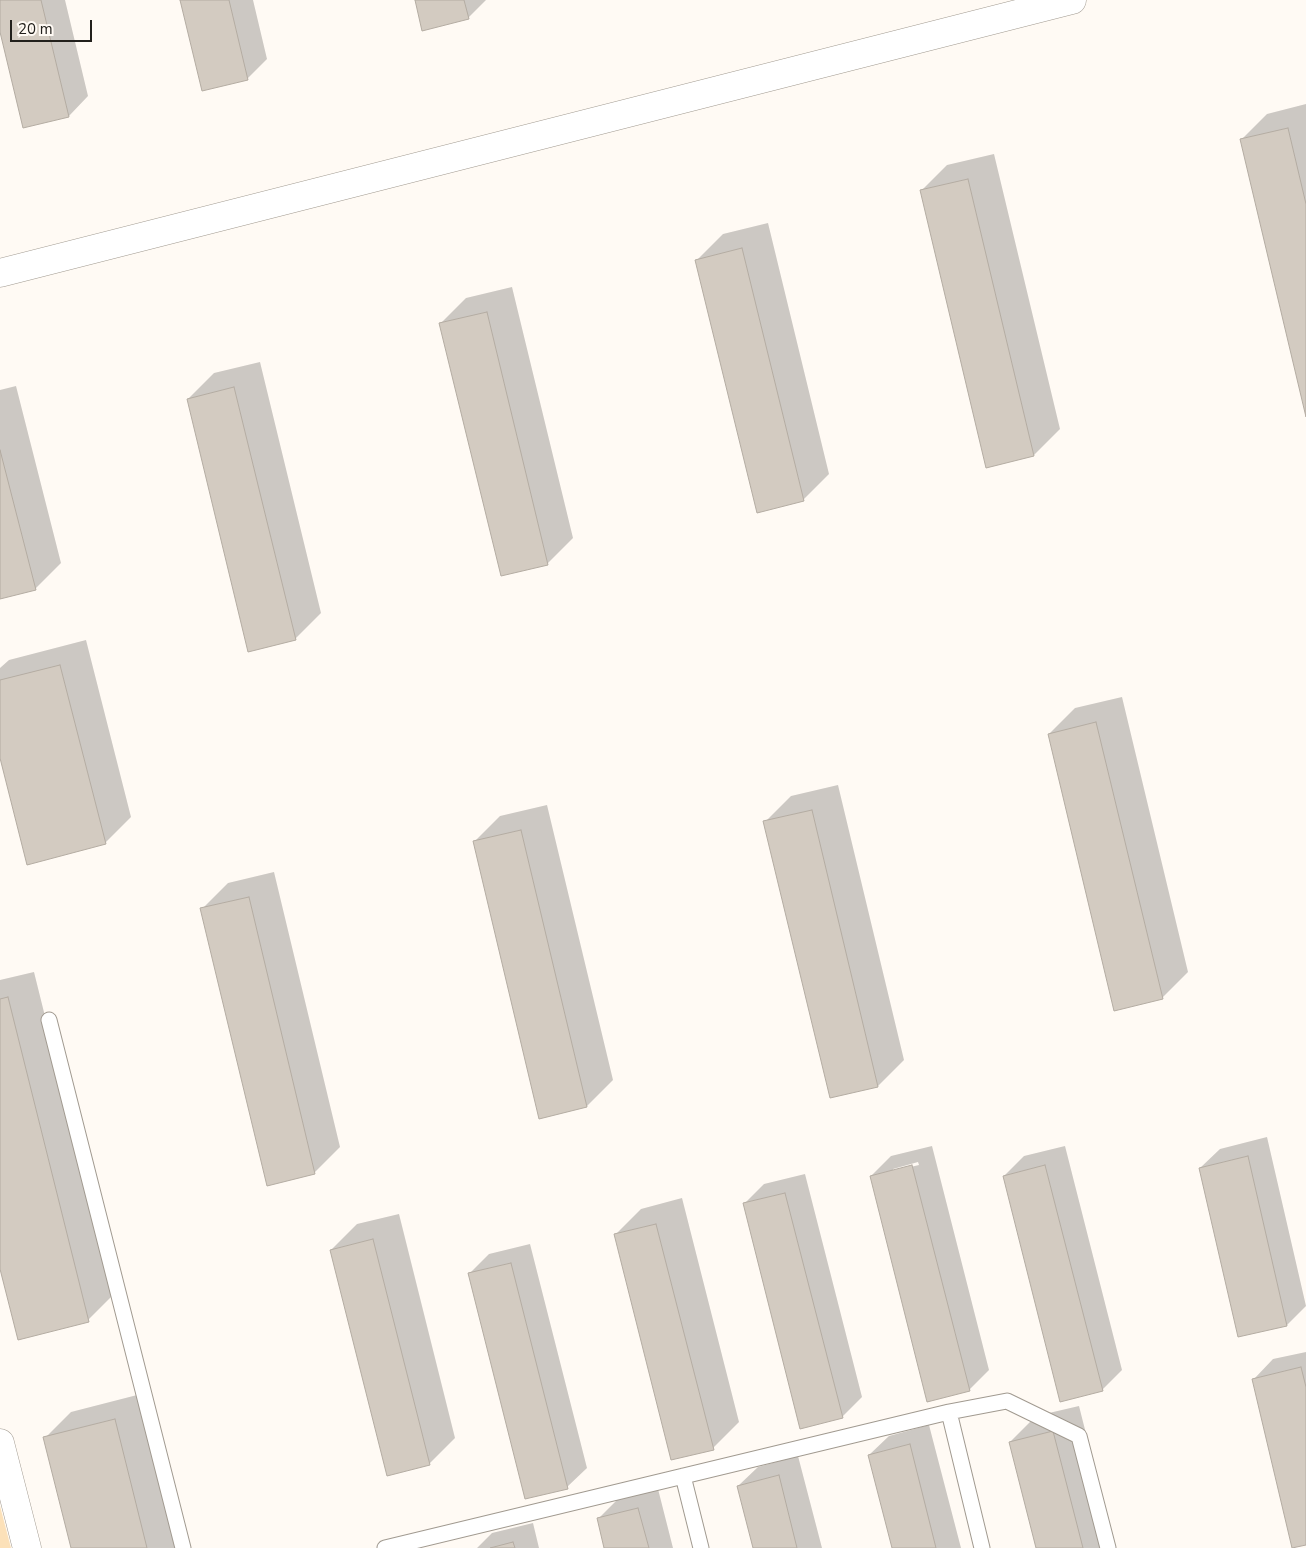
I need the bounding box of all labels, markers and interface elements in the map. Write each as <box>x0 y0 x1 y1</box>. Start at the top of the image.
scale bar <box>12 10 95 42</box>
text: 20 m <box>18 19 53 39</box>

